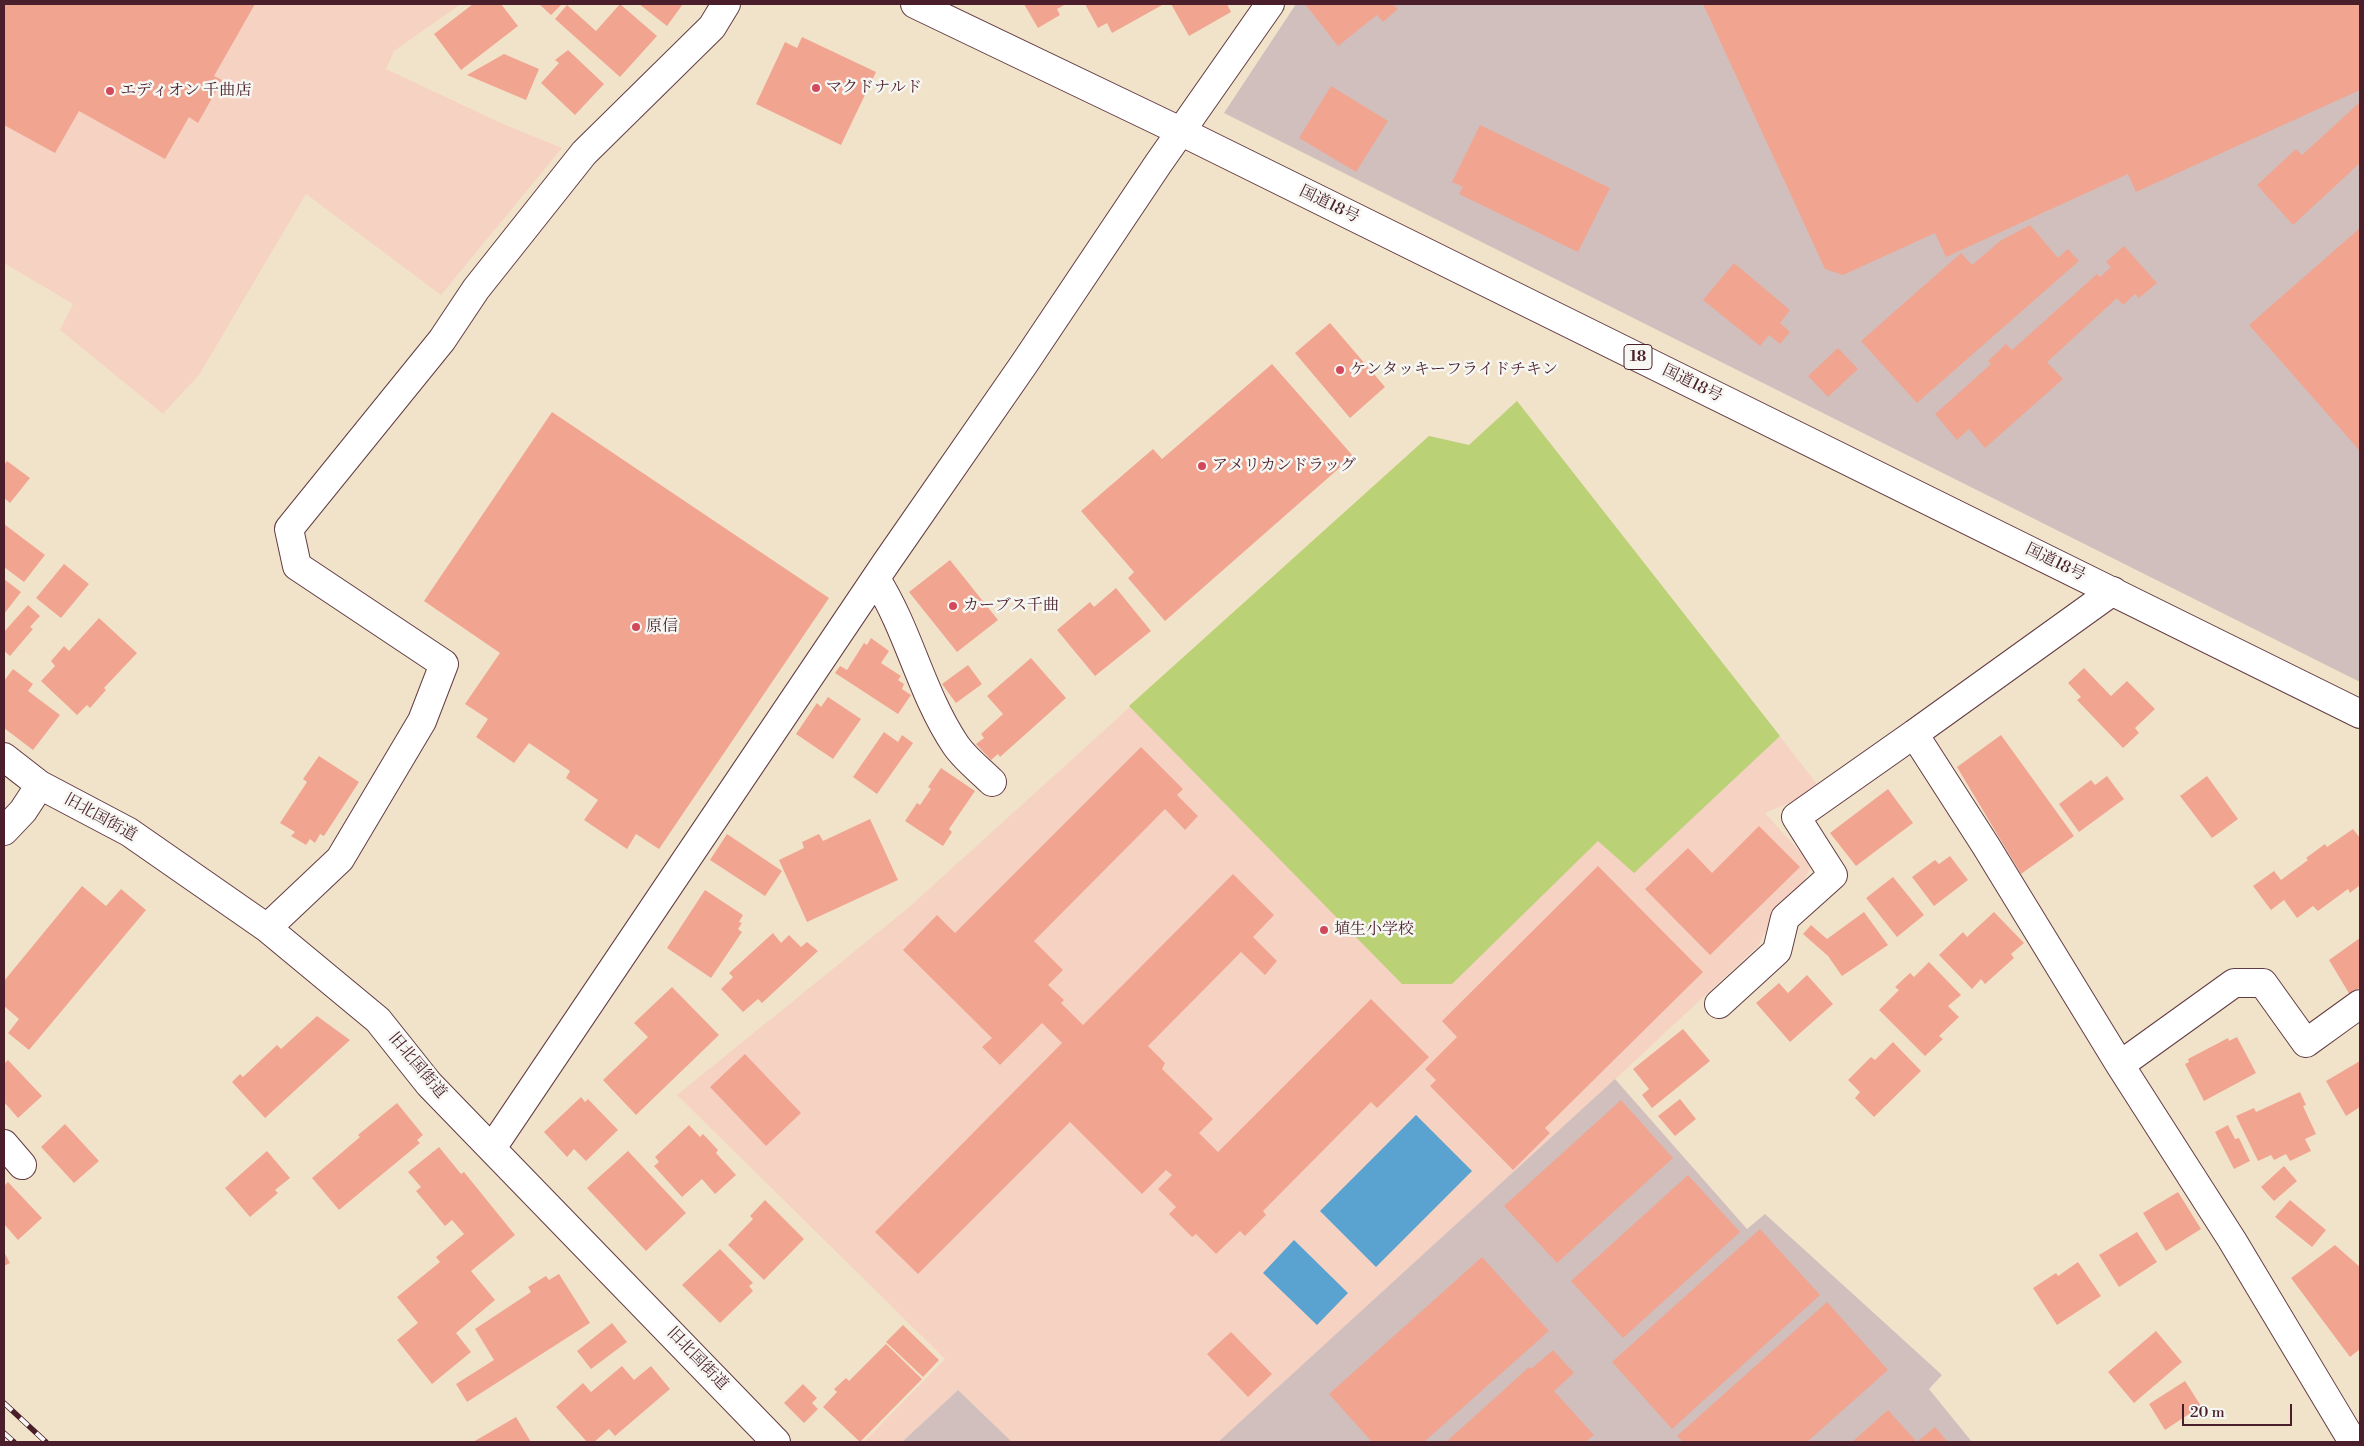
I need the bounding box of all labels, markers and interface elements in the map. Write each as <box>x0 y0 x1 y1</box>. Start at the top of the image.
place label: マクドナルド <box>826 78 922 98</box>
place label: エディオン 千曲店 <box>120 81 251 101</box>
marker: マクドナルド <box>810 82 822 94</box>
marker: エディオン 千曲店 <box>104 85 116 97</box>
street label: 国道18号 <box>1296 182 1362 228</box>
road number: 18 <box>1624 344 1652 370</box>
place label: ケンタッキーフライドチキン <box>1350 360 1558 380</box>
street label: 国道18号 <box>1659 361 1725 407</box>
marker: ケンタッキーフライドチキン <box>1334 364 1346 376</box>
place label: アメリカンドラッグ <box>1212 456 1356 476</box>
marker: アメリカンドラッグ <box>1196 460 1208 472</box>
street label: 国道18号 <box>2022 540 2088 586</box>
place label: カーブス千曲 <box>963 596 1059 616</box>
marker: カーブス千曲 <box>947 600 959 612</box>
place label: 原信 <box>646 617 678 637</box>
marker: 原信 <box>630 621 642 633</box>
street label: 旧北国街道 <box>60 790 140 846</box>
place label: 埴生小学校 <box>1334 920 1414 940</box>
marker: 埴生小学校 <box>1318 924 1330 936</box>
street label: 旧北国街道 <box>384 1029 450 1103</box>
street label: 旧北国街道 <box>662 1324 732 1394</box>
scale bar <box>2184 1394 2294 1426</box>
text: 20 m <box>2190 1403 2225 1422</box>

